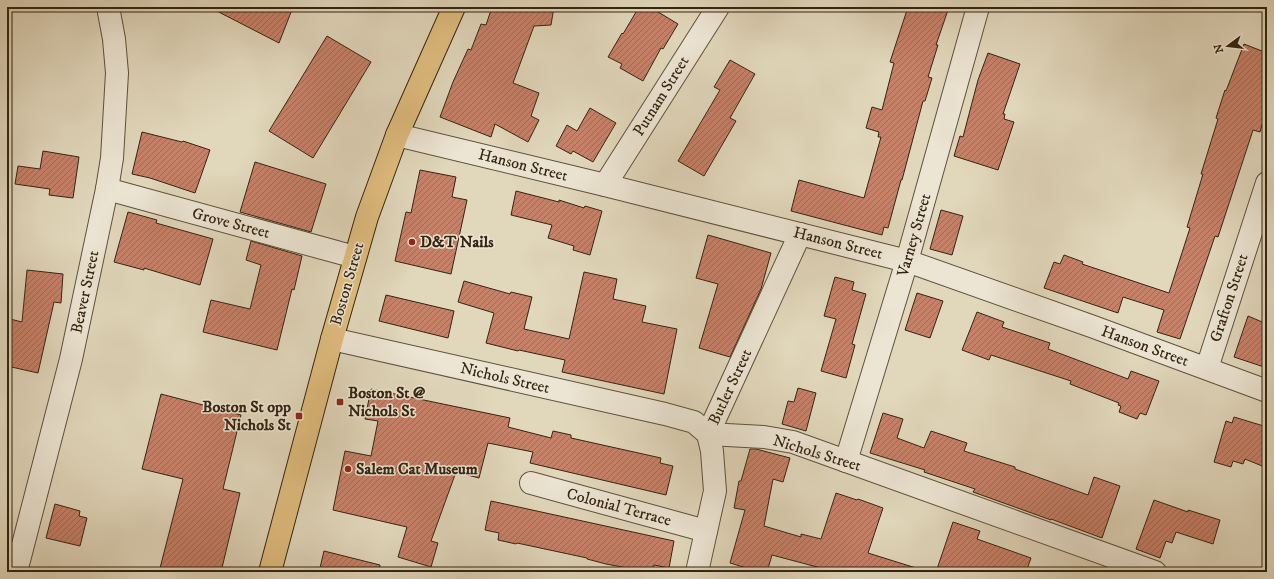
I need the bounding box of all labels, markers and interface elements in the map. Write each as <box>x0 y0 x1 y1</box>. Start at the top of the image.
north arrow <box>1208 26 1248 66</box>
text: N <box>1211 42 1227 55</box>
street label: Putnam Street <box>629 52 693 140</box>
street label: Hanson Street <box>476 144 570 186</box>
street label: Varney Street <box>892 191 935 280</box>
street label: Grove Street <box>190 203 272 243</box>
street label: Hanson Street <box>791 222 885 264</box>
place label: D&T Nails <box>420 232 494 252</box>
marker: D&T Nails <box>407 237 417 247</box>
street label: Boston Street <box>326 240 368 328</box>
street label: Beaver Street <box>66 249 104 335</box>
street label: Grafton Street <box>1205 251 1253 345</box>
street label: Hanson Street <box>1099 321 1191 371</box>
street label: Butler Street <box>704 346 756 428</box>
street label: Nichols Street <box>458 358 552 398</box>
place label: Boston St @ Nichols St <box>348 383 426 421</box>
place label: Boston St opp Nichols St <box>202 397 292 435</box>
marker: Boston St @ Nichols St <box>335 397 345 407</box>
marker: Boston St opp Nichols St <box>294 411 304 421</box>
street label: Nichols Street <box>770 430 864 476</box>
place label: Salem Cat Museum <box>356 459 478 479</box>
marker: Salem Cat Museum <box>343 464 353 474</box>
street label: Colonial Terrace <box>564 483 674 531</box>

